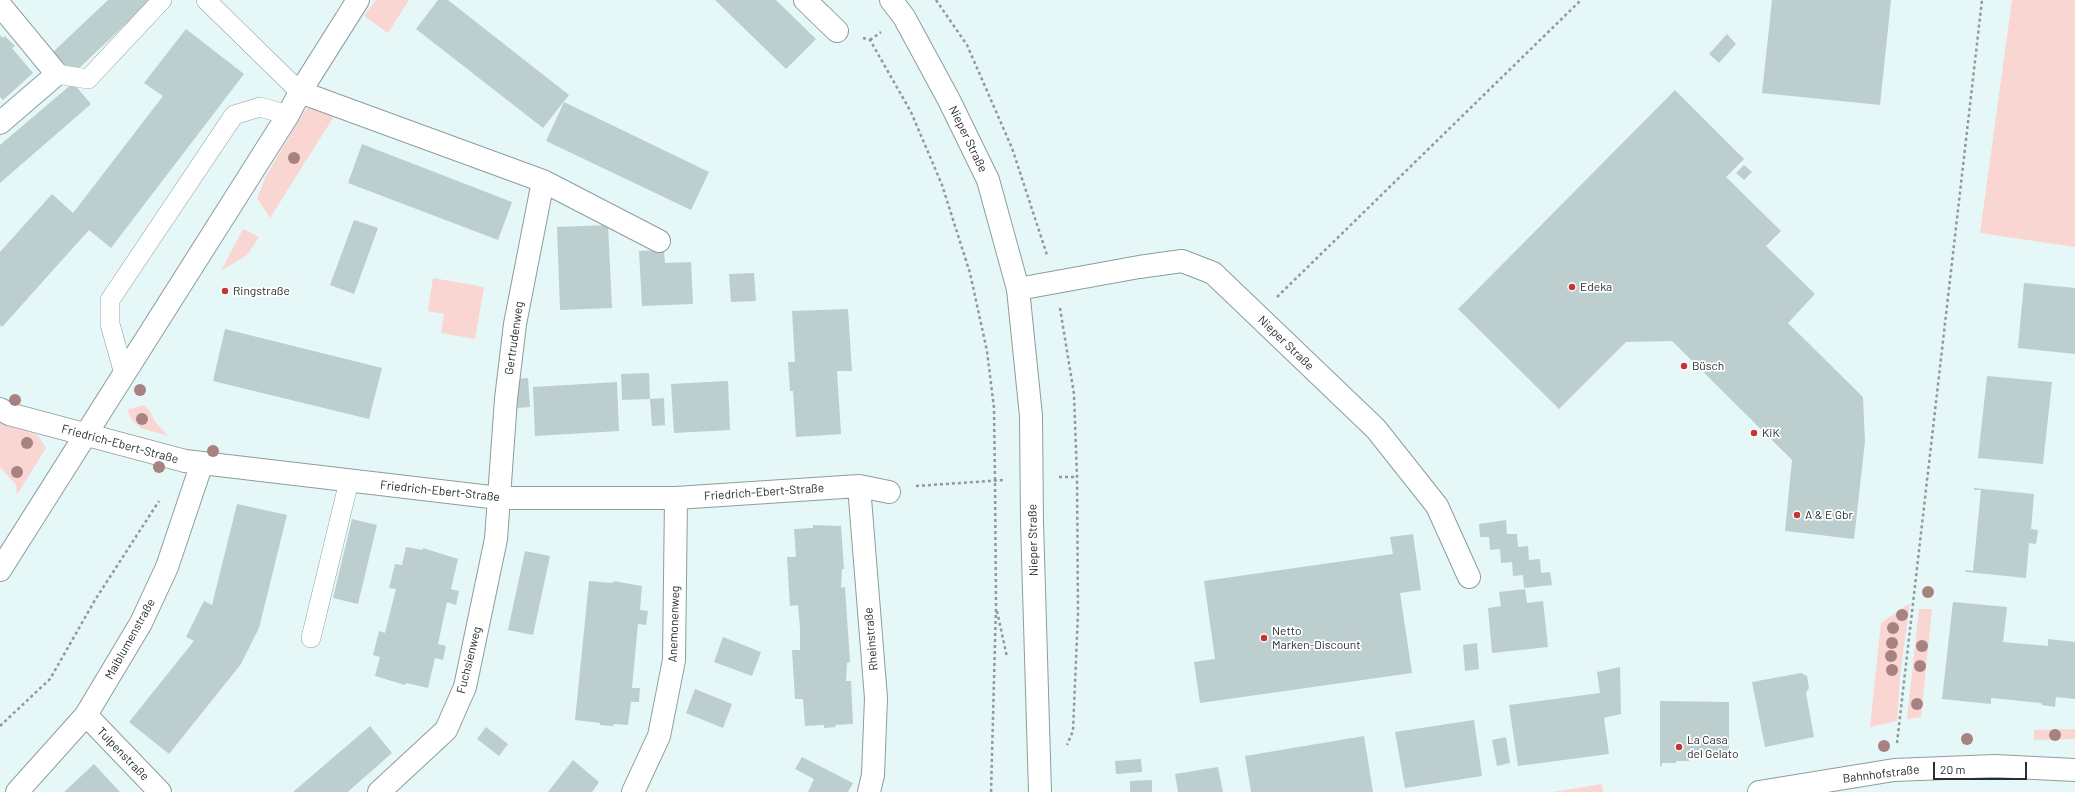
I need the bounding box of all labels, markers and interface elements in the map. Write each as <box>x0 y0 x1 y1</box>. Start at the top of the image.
street label: Nieper Straße <box>946 103 990 175</box>
place label: Edeka <box>1580 280 1612 294</box>
marker: Edeka <box>1567 282 1577 292</box>
place label: Ringstraße <box>233 284 290 298</box>
marker: Ringstraße <box>220 286 230 296</box>
street label: Gertrudenweg <box>502 300 526 376</box>
street label: Nieper Straße <box>1255 313 1317 373</box>
place label: Büsch <box>1692 359 1724 373</box>
marker: Büsch <box>1679 361 1689 371</box>
street label: Friedrich-Ebert-Straße <box>60 421 180 467</box>
place label: KiK <box>1762 426 1780 440</box>
marker: KiK <box>1749 428 1759 438</box>
street label: Friedrich-Ebert-Straße <box>379 478 501 504</box>
street label: Friedrich-Ebert-Straße <box>703 481 825 503</box>
street label: Nieper Straße <box>1025 504 1041 576</box>
place label: A & E Gbr <box>1805 508 1853 522</box>
marker: A & E Gbr <box>1792 510 1802 520</box>
street label: Anemonenweg <box>665 585 683 663</box>
street label: Maiblumenstraße <box>102 596 158 682</box>
street label: Rheinstraße <box>861 607 881 671</box>
place label: Netto Marken-Discount <box>1272 624 1361 652</box>
street label: Fuchsienweg <box>454 625 484 695</box>
marker: Netto Marken-Discount <box>1259 633 1269 643</box>
street label: Tulpenstraße <box>94 724 152 784</box>
place label: La Casa del Gelato <box>1687 733 1738 761</box>
marker: La Casa del Gelato <box>1674 742 1684 752</box>
scale bar <box>1935 754 2029 780</box>
street label: Bahnhofstraße <box>1842 762 1920 786</box>
text: 20 m <box>1940 762 1966 776</box>

